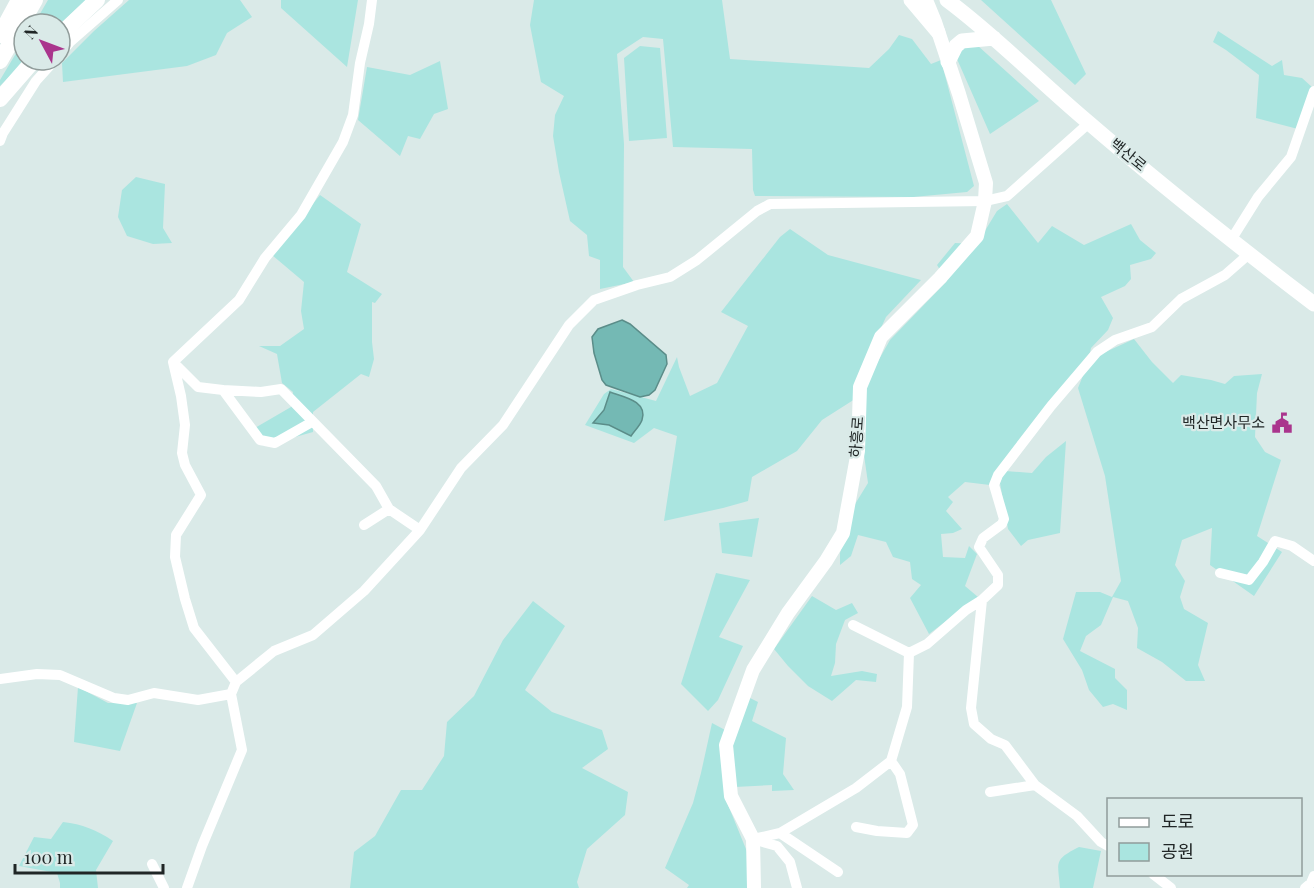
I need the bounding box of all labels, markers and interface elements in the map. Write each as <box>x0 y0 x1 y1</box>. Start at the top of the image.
north arrow <box>12 12 72 72</box>
text: N <box>19 20 42 43</box>
street label: 백산로 <box>1106 133 1151 175</box>
public building icon: 백산면사무소 <box>1270 411 1294 435</box>
place label: 백산면사무소 <box>1182 412 1265 432</box>
street label: 하흥로 <box>845 416 867 458</box>
legend <box>1107 798 1302 876</box>
text: 도로 <box>1161 809 1194 833</box>
scale bar <box>15 837 164 875</box>
text: 공원 <box>1161 839 1194 863</box>
text: 100 m <box>24 845 73 869</box>

